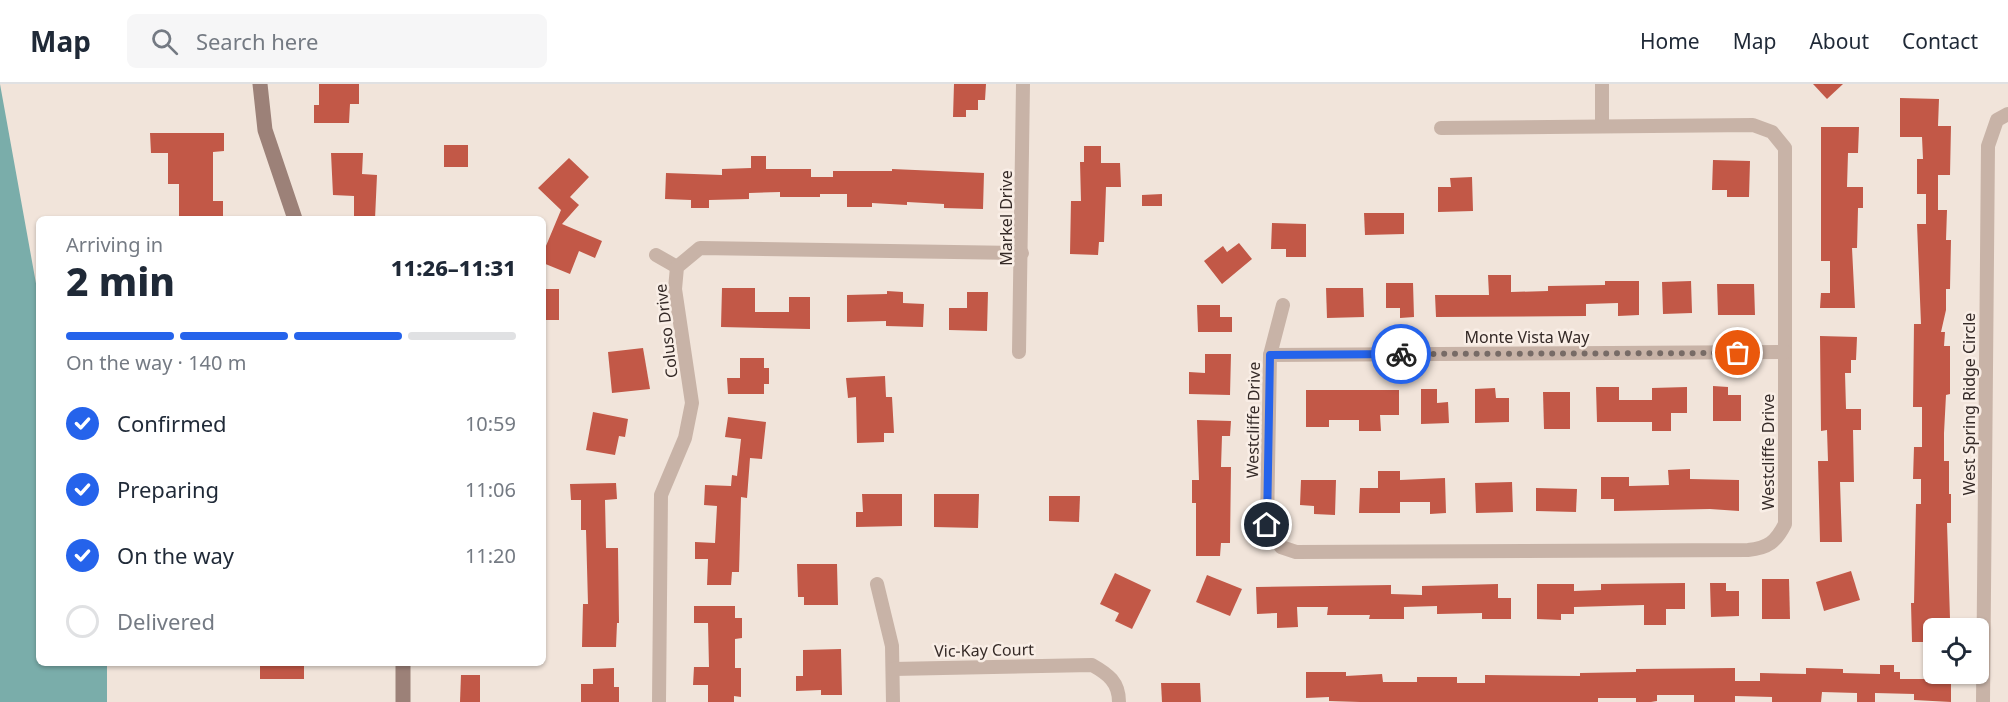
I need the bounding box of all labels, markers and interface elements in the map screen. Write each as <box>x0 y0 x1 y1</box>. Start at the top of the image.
search box <box>127 14 547 68</box>
text: Map <box>30 22 91 60</box>
icon: search <box>148 25 181 58</box>
text: Search here <box>196 26 318 56</box>
text: Home <box>1640 27 1700 55</box>
text: Map <box>1733 27 1776 55</box>
text: About <box>1809 27 1869 55</box>
text: Contact <box>1902 27 1978 55</box>
street label: Markel Drive <box>995 170 1017 266</box>
text: Arriving in <box>66 231 163 258</box>
text: 11:26–11:31 <box>391 252 516 282</box>
text: 2 min <box>66 254 175 307</box>
street label: Coluso Drive <box>649 283 683 379</box>
street label: West Spring Ridge Circle <box>1958 313 1980 495</box>
courier <box>1371 324 1431 384</box>
street label: Monte Vista Way <box>1464 326 1590 348</box>
pin <box>1712 327 1763 378</box>
icon: bag <box>1721 336 1754 369</box>
icon: bike <box>1385 338 1418 371</box>
text: On the way · 140 m <box>66 349 246 376</box>
street label: Westcliffe Drive <box>1241 361 1265 479</box>
street label: Westcliffe Drive <box>1757 394 1779 510</box>
icon: check <box>66 407 99 440</box>
text: Confirmed <box>117 408 227 438</box>
text: 10:59 <box>465 410 516 437</box>
icon: check <box>66 473 99 506</box>
text: Preparing <box>117 474 219 504</box>
text: 11:06 <box>465 476 516 503</box>
pin <box>1241 499 1292 550</box>
icon: home <box>1250 508 1283 541</box>
icon: check <box>66 539 99 572</box>
text: On the way <box>117 540 234 570</box>
text: 11:20 <box>465 542 516 569</box>
text: Delivered <box>117 606 215 636</box>
map controls <box>1923 618 1989 684</box>
button: locate <box>1923 618 1989 684</box>
street label: Vic-Kay Court <box>934 638 1034 662</box>

